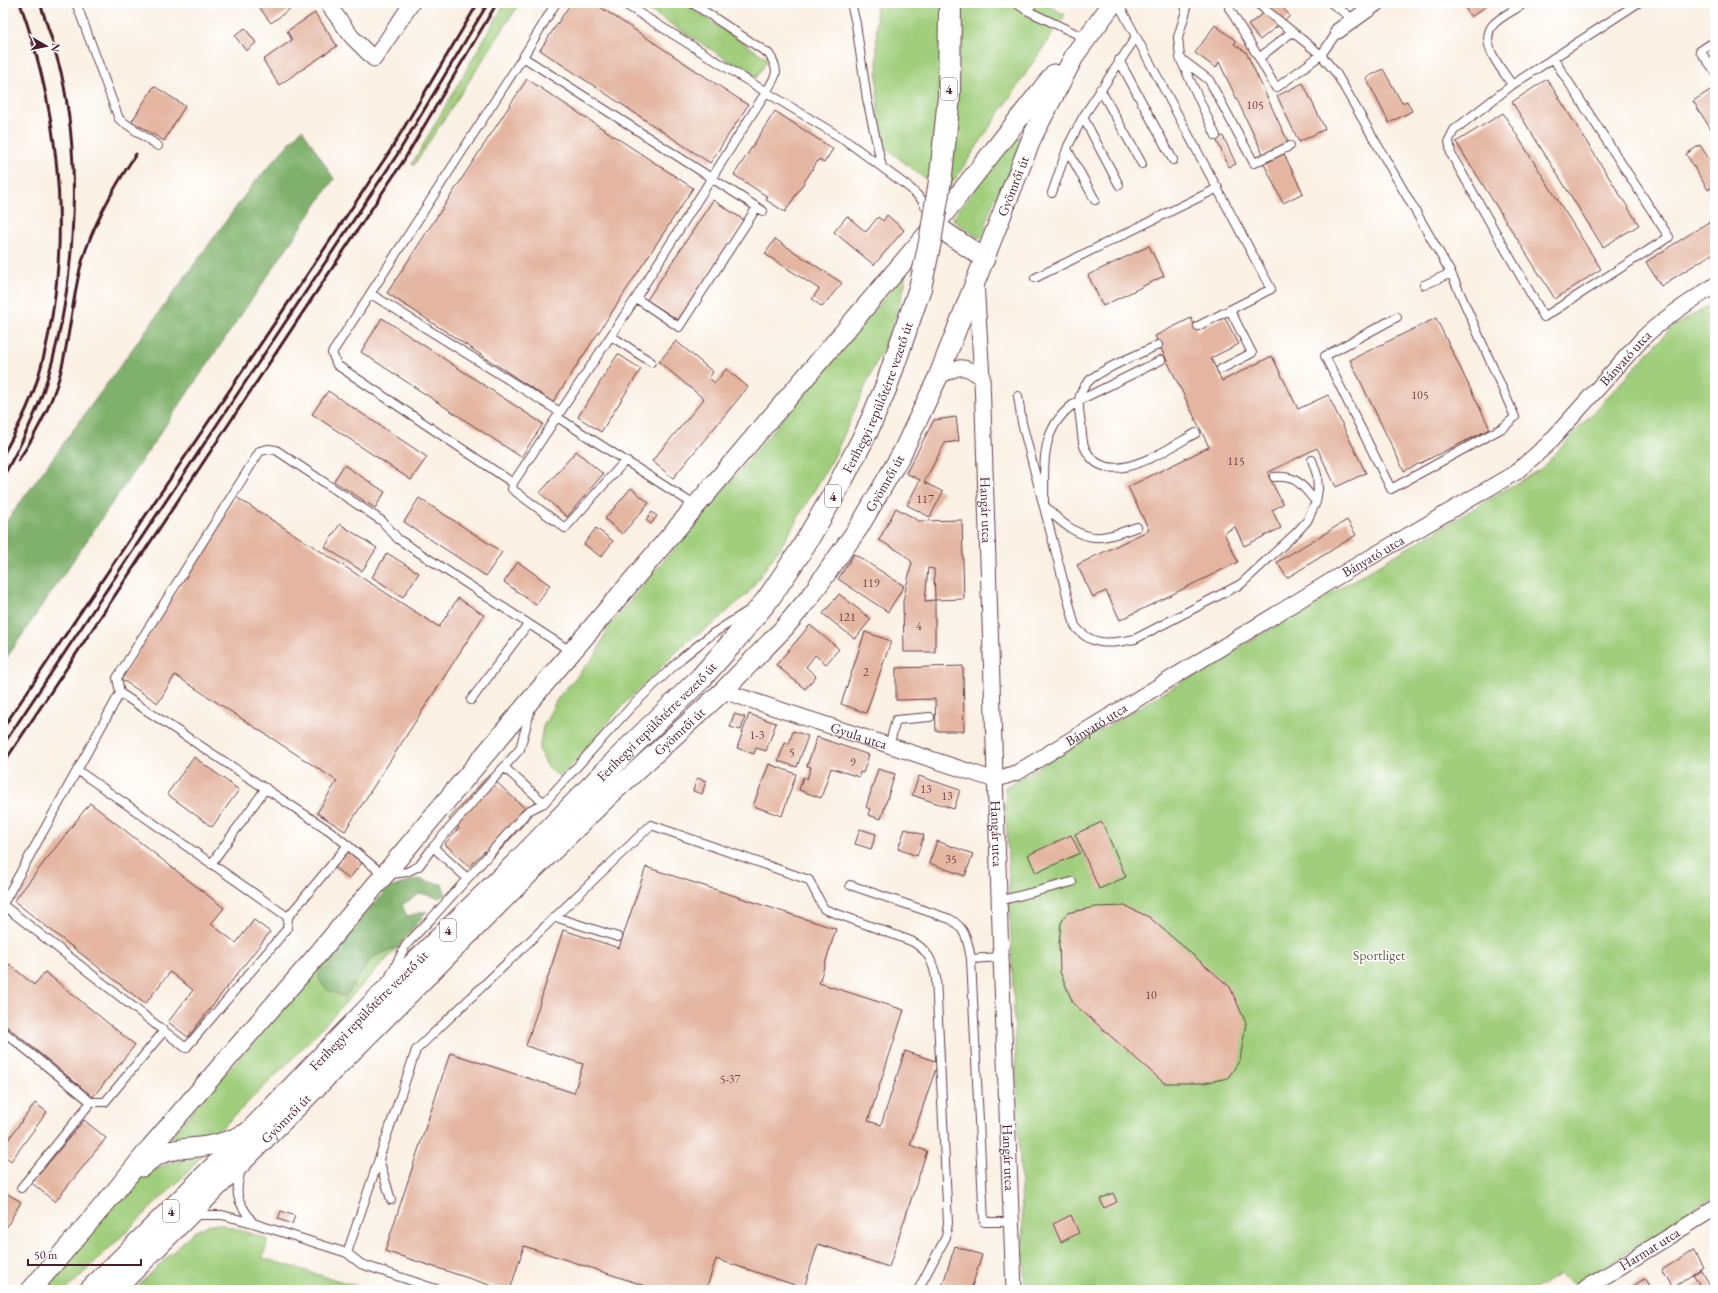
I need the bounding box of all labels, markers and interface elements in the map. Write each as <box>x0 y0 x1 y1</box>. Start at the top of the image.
north arrow <box>26 26 66 66</box>
text: N <box>48 42 63 53</box>
road number: 4 <box>941 78 957 100</box>
house number: 105 <box>1246 97 1264 113</box>
street label: Gyömrői út <box>993 153 1033 219</box>
street label: Ferihegyi repülőtérre vezető út <box>838 319 917 476</box>
street label: Bányató utca <box>1595 326 1655 390</box>
house number: 105 <box>1411 387 1429 403</box>
street label: Gyömrői út <box>861 451 909 515</box>
house number: 115 <box>1227 453 1245 469</box>
street label: Hangár utca <box>976 476 996 544</box>
road number: 4 <box>825 485 841 507</box>
house number: 117 <box>916 491 934 507</box>
street label: Bányató utca <box>1338 530 1408 581</box>
house number: 119 <box>862 575 880 591</box>
house number: 121 <box>838 609 856 625</box>
house number: 4 <box>916 618 922 634</box>
street label: Ferihegyi repülőtérre vezető út <box>593 657 721 785</box>
house number: 2 <box>863 664 869 680</box>
street label: Bányató utca <box>1062 698 1131 750</box>
street label: Gyömrői út <box>650 703 709 760</box>
street label: Gyula utca <box>828 718 890 753</box>
house number: 1-3 <box>750 727 765 743</box>
house number: 5 <box>789 744 795 760</box>
house number: 9 <box>850 754 856 770</box>
house number: 13 <box>920 781 932 797</box>
house number: 13 <box>941 788 953 804</box>
street label: Hangár utca <box>987 800 1007 867</box>
house number: 35 <box>945 851 957 867</box>
road number: 4 <box>440 919 456 941</box>
street label: Ferihegyi repülőtérre vezető út <box>305 946 432 1074</box>
park label: Sportliget <box>1353 946 1406 964</box>
house number: 10 <box>1145 987 1157 1003</box>
house number: 5-37 <box>720 1071 741 1087</box>
street label: Gyömrői út <box>257 1089 315 1147</box>
street label: Hangár utca <box>999 1124 1019 1191</box>
road number: 4 <box>163 1200 179 1222</box>
street label: Harmat utca <box>1616 1223 1683 1274</box>
scale bar <box>28 1241 141 1267</box>
text: 50 m <box>34 1247 58 1263</box>

